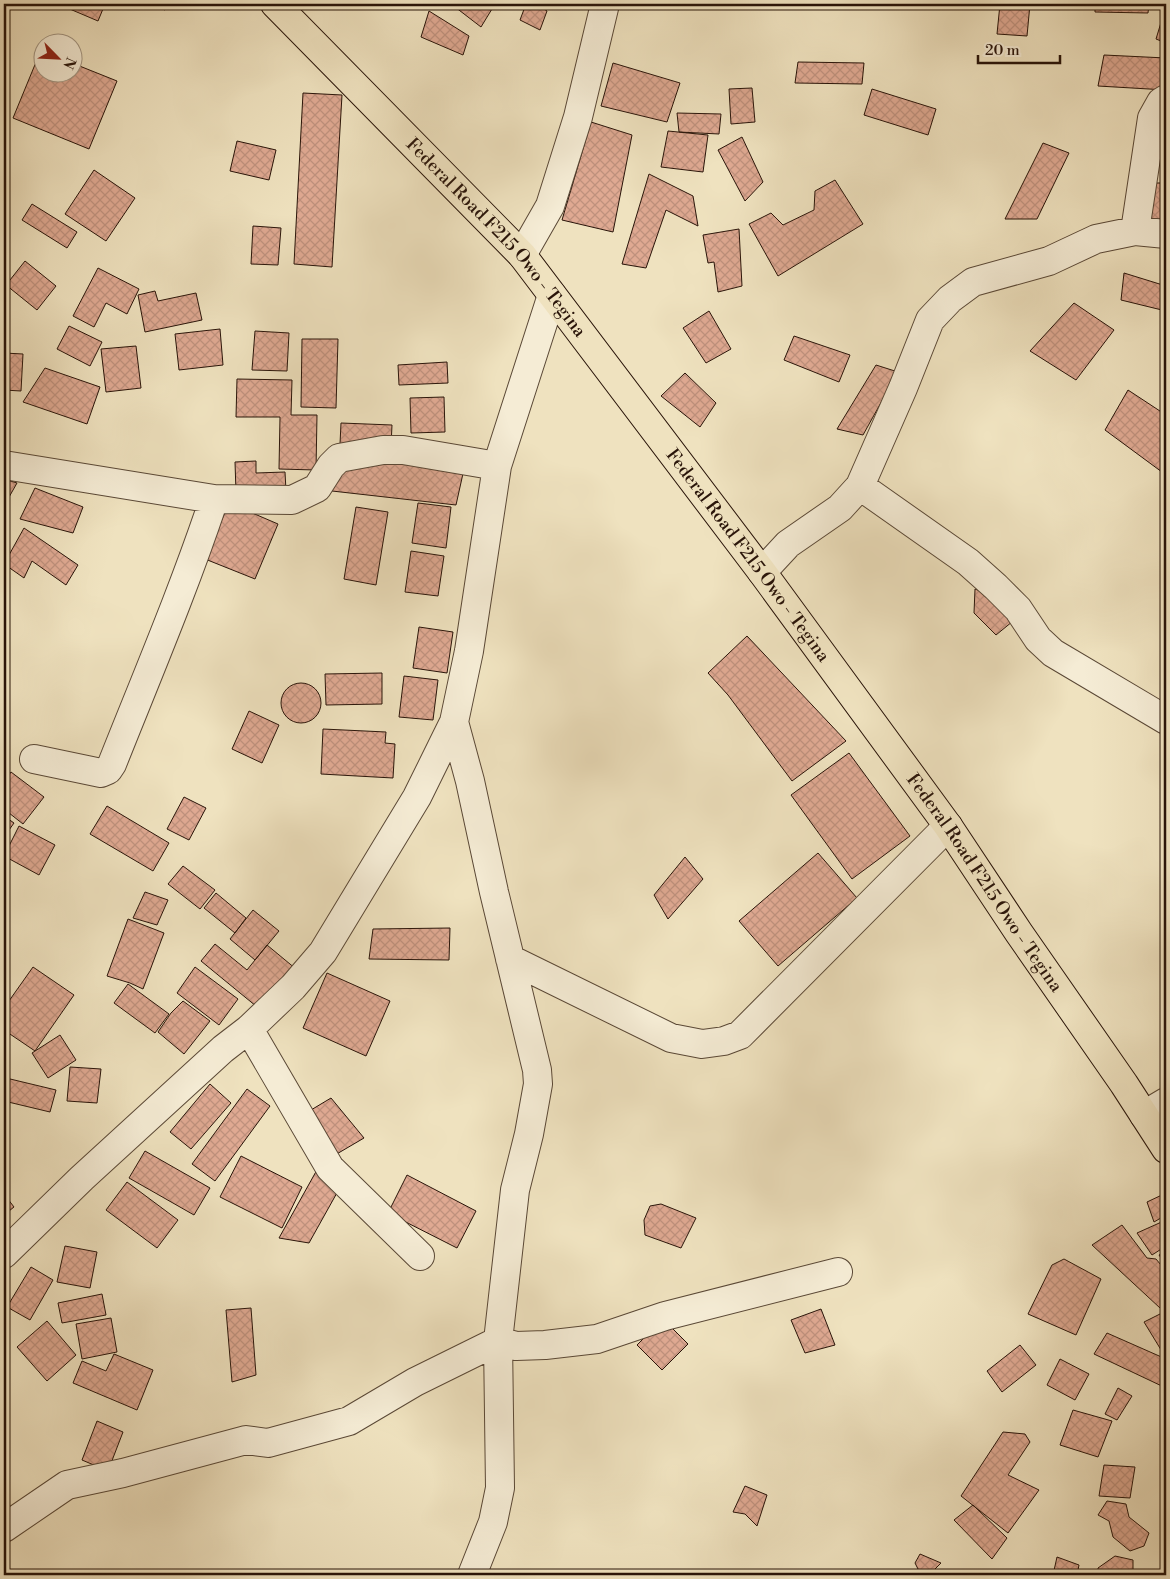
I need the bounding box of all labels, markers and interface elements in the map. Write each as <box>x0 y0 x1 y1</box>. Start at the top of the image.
north arrow <box>32 32 82 82</box>
scale bar <box>978 32 1060 64</box>
text: 20 m <box>985 41 1020 60</box>
text: N <box>58 54 79 72</box>
street label: Federal Road F215 Owo - Tegina <box>401 133 592 342</box>
street label: Federal Road F215 Owo - Tegina <box>661 444 836 667</box>
street label: Federal Road F215 Owo - Tegina <box>902 769 1068 997</box>

